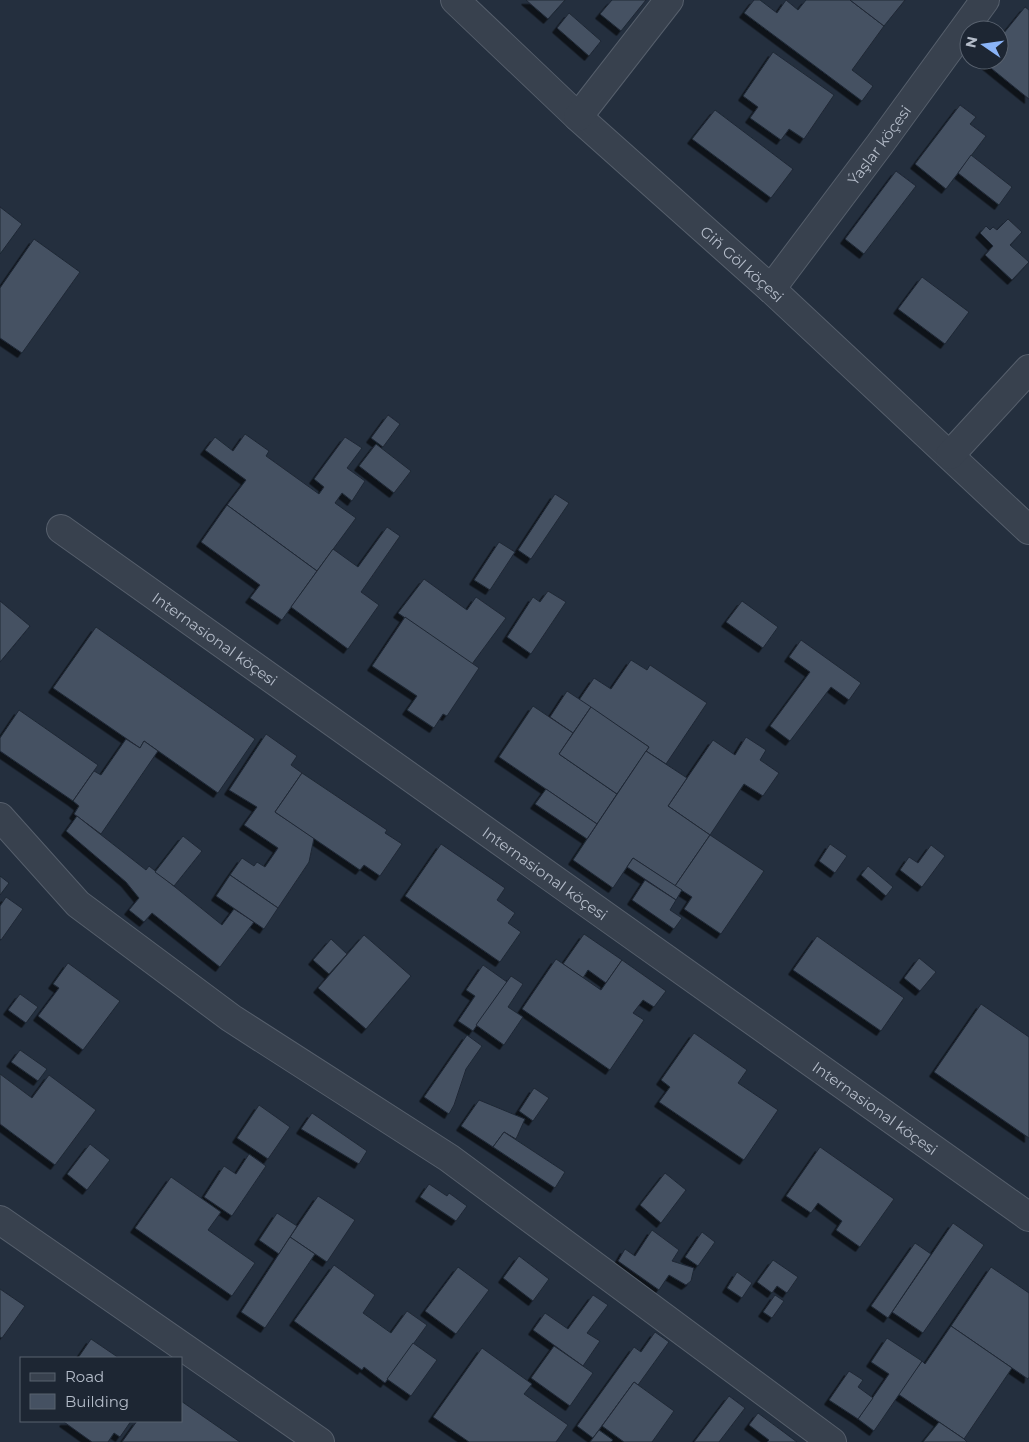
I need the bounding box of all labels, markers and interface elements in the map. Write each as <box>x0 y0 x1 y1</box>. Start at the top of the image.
north arrow <box>959 20 1009 70</box>
text: N <box>961 35 981 50</box>
street label: Ýaşlar köçesi <box>843 101 915 189</box>
street label: Giň Göl köçesi <box>697 221 788 306</box>
street label: Internasional köçesi <box>149 588 281 689</box>
street label: Internasional köçesi <box>479 822 611 924</box>
street label: Internasional köçesi <box>809 1057 942 1159</box>
legend <box>20 1357 182 1422</box>
text: Road <box>65 1367 104 1386</box>
text: Building <box>65 1392 129 1411</box>

